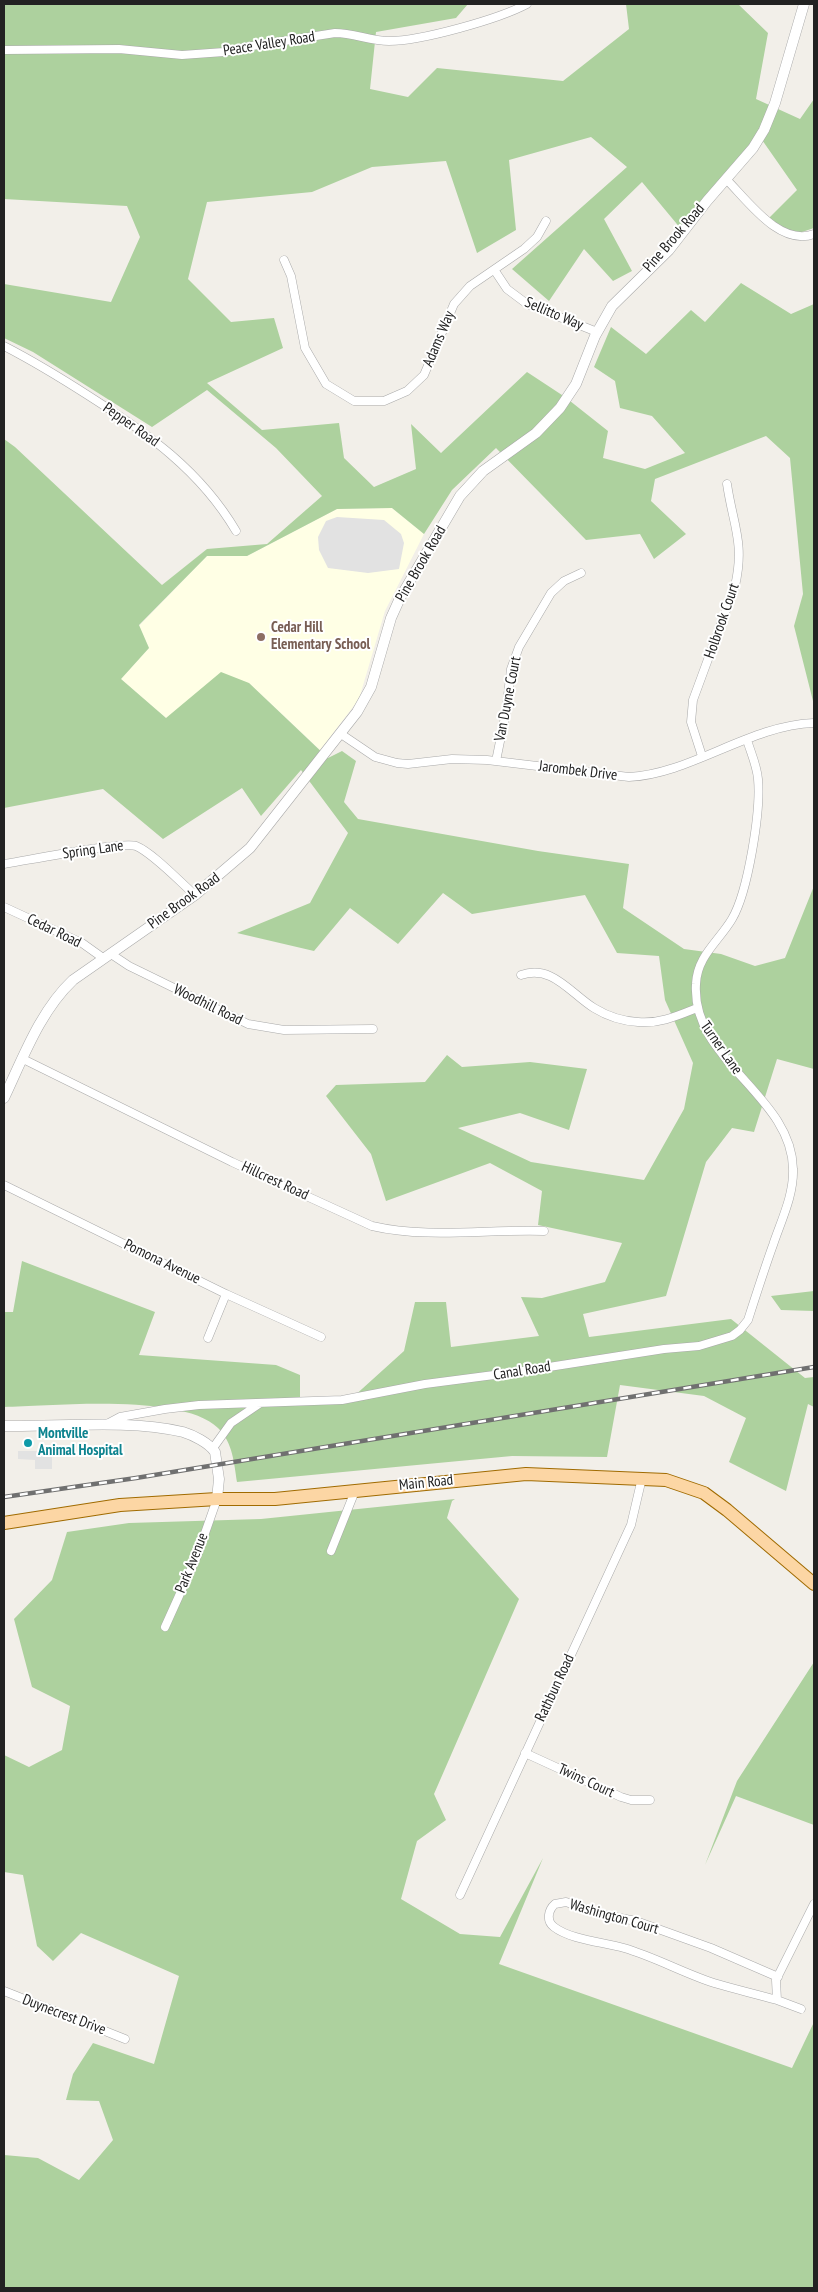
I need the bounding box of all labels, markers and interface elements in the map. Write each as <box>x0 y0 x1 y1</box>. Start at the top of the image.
street label: Peace Valley Road <box>222 28 316 60</box>
street label: Pine Brook Road <box>639 200 709 276</box>
street label: Sellitto Way <box>522 294 586 334</box>
street label: Adams Way <box>419 308 459 370</box>
street label: Pepper Road <box>99 399 163 451</box>
street label: Pine Brook Road <box>392 523 450 605</box>
street label: Holbrook Court <box>701 581 743 661</box>
place label: Cedar Hill Elementary School <box>271 619 370 654</box>
marker: Cedar Hill Elementary School <box>255 631 267 643</box>
street label: Van Duyne Court <box>491 655 525 743</box>
street label: Jarombek Drive <box>538 757 618 785</box>
street label: Spring Lane <box>61 837 125 863</box>
street label: Pine Brook Road <box>144 869 224 933</box>
street label: Cedar Road <box>24 910 84 952</box>
street label: Woodhill Road <box>171 981 245 1029</box>
street label: Turner Lane <box>696 1018 746 1078</box>
street label: Hillcrest Road <box>239 1158 311 1204</box>
street label: Pomona Avenue <box>121 1236 203 1288</box>
street label: Canal Road <box>492 1358 552 1384</box>
place label: Montville Animal Hospital <box>38 1425 123 1460</box>
marker: Montville Animal Hospital <box>22 1437 34 1449</box>
street label: Main Road <box>398 1471 454 1495</box>
street label: Park Avenue <box>172 1530 212 1596</box>
street label: Rathbun Road <box>532 1651 578 1725</box>
street label: Twins Court <box>555 1760 617 1802</box>
street label: Washington Court <box>567 1896 661 1938</box>
street label: Duynecrest Drive <box>20 1991 108 2039</box>

